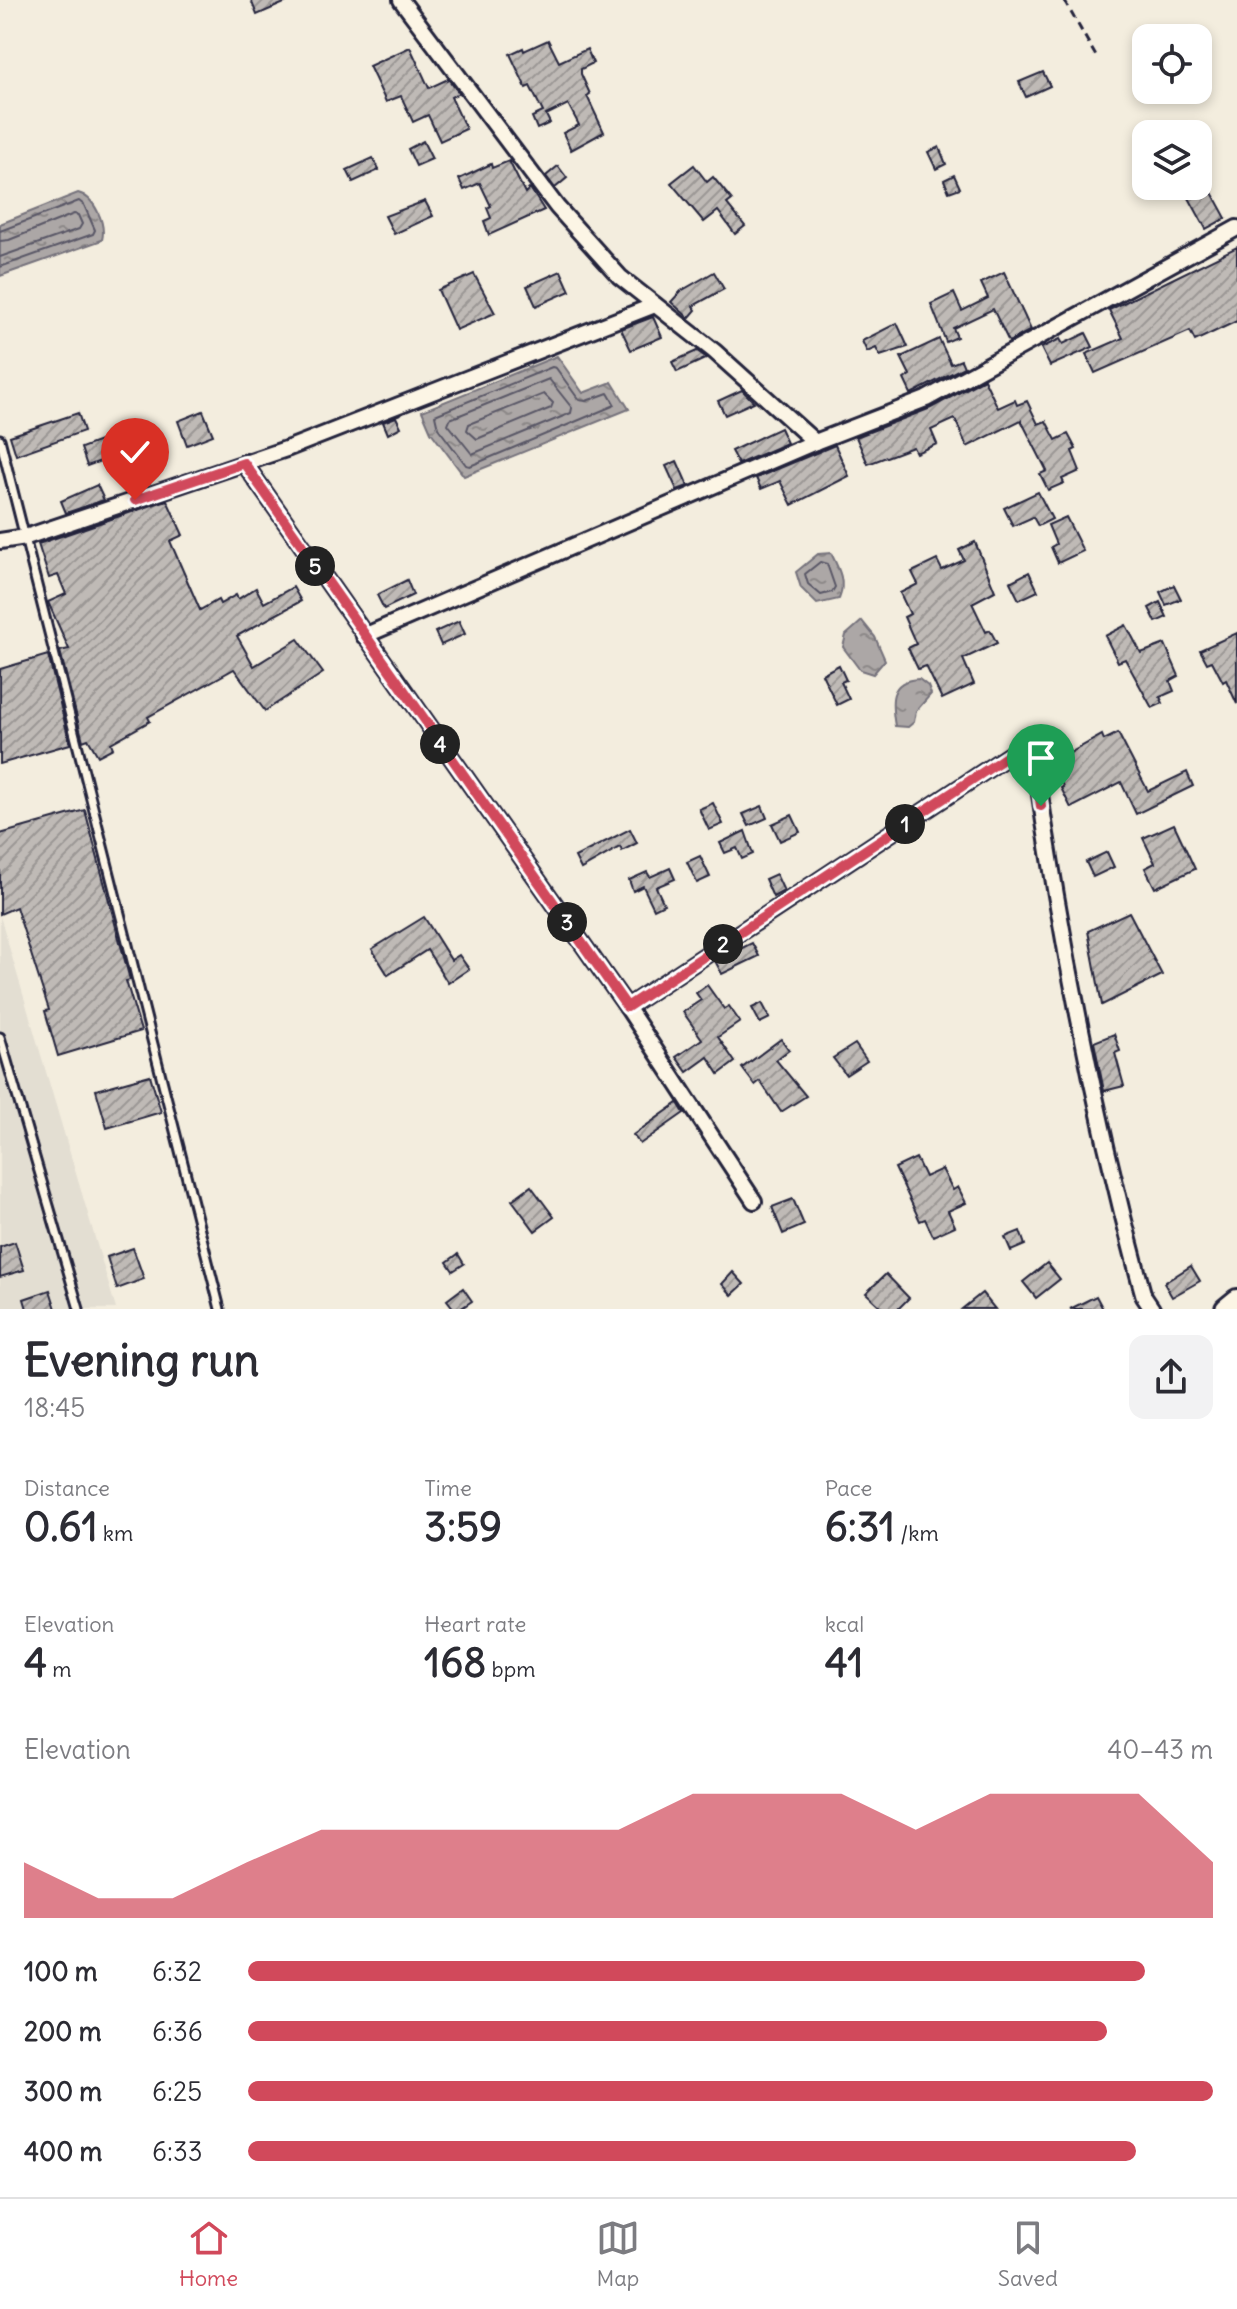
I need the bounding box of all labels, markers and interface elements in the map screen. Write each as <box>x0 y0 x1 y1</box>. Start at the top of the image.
map controls <box>1132 24 1212 200</box>
button: locate <box>1132 24 1212 104</box>
button: layers <box>1132 120 1212 200</box>
pin <box>101 418 169 500</box>
icon: check <box>113 430 157 474</box>
pin: 5 <box>295 546 335 586</box>
text: 5 <box>309 552 321 580</box>
pin: 4 <box>420 724 460 764</box>
pin <box>1007 724 1075 806</box>
text: 4 <box>434 730 446 758</box>
icon: arrive <box>1019 736 1063 780</box>
pin: 1 <box>885 804 925 844</box>
text: 1 <box>901 810 909 838</box>
pin: 3 <box>547 902 587 942</box>
text: 3 <box>561 908 573 936</box>
pin: 2 <box>703 924 743 964</box>
text: 2 <box>717 930 729 958</box>
text: Evening run <box>24 1333 259 1388</box>
button: share <box>1129 1335 1213 1419</box>
text: 18:45 <box>24 1391 85 1424</box>
text: Distance <box>24 1474 110 1502</box>
text: Time <box>424 1474 472 1502</box>
text: Pace <box>825 1474 872 1502</box>
text: 0.61 <box>24 1502 98 1552</box>
text: 3:59 <box>424 1502 502 1552</box>
text: 6:31 <box>825 1502 895 1552</box>
text: km <box>98 1519 133 1547</box>
text: /km <box>895 1519 939 1547</box>
text: Elevation <box>24 1610 114 1638</box>
text: Heart rate <box>424 1610 526 1638</box>
text: kcal <box>825 1610 864 1638</box>
text: 4 <box>24 1638 47 1688</box>
text: 168 <box>424 1638 486 1688</box>
text: 41 <box>825 1638 863 1688</box>
text: m <box>47 1655 72 1683</box>
text: bpm <box>486 1655 536 1683</box>
text: Elevation <box>24 1733 131 1766</box>
text: 40–43 m <box>1107 1733 1213 1766</box>
text: 100 m <box>24 1955 98 1988</box>
text: 6:32 <box>152 1955 202 1988</box>
text: 200 m <box>24 2015 101 2048</box>
text: 6:36 <box>152 2015 203 2048</box>
text: 300 m <box>24 2075 102 2108</box>
text: 6:25 <box>152 2075 202 2108</box>
text: 400 m <box>24 2135 102 2168</box>
text: 6:33 <box>152 2135 202 2168</box>
tab: Home <box>179 2216 238 2292</box>
tab: Map <box>596 2216 640 2292</box>
tab: Saved <box>998 2216 1058 2292</box>

